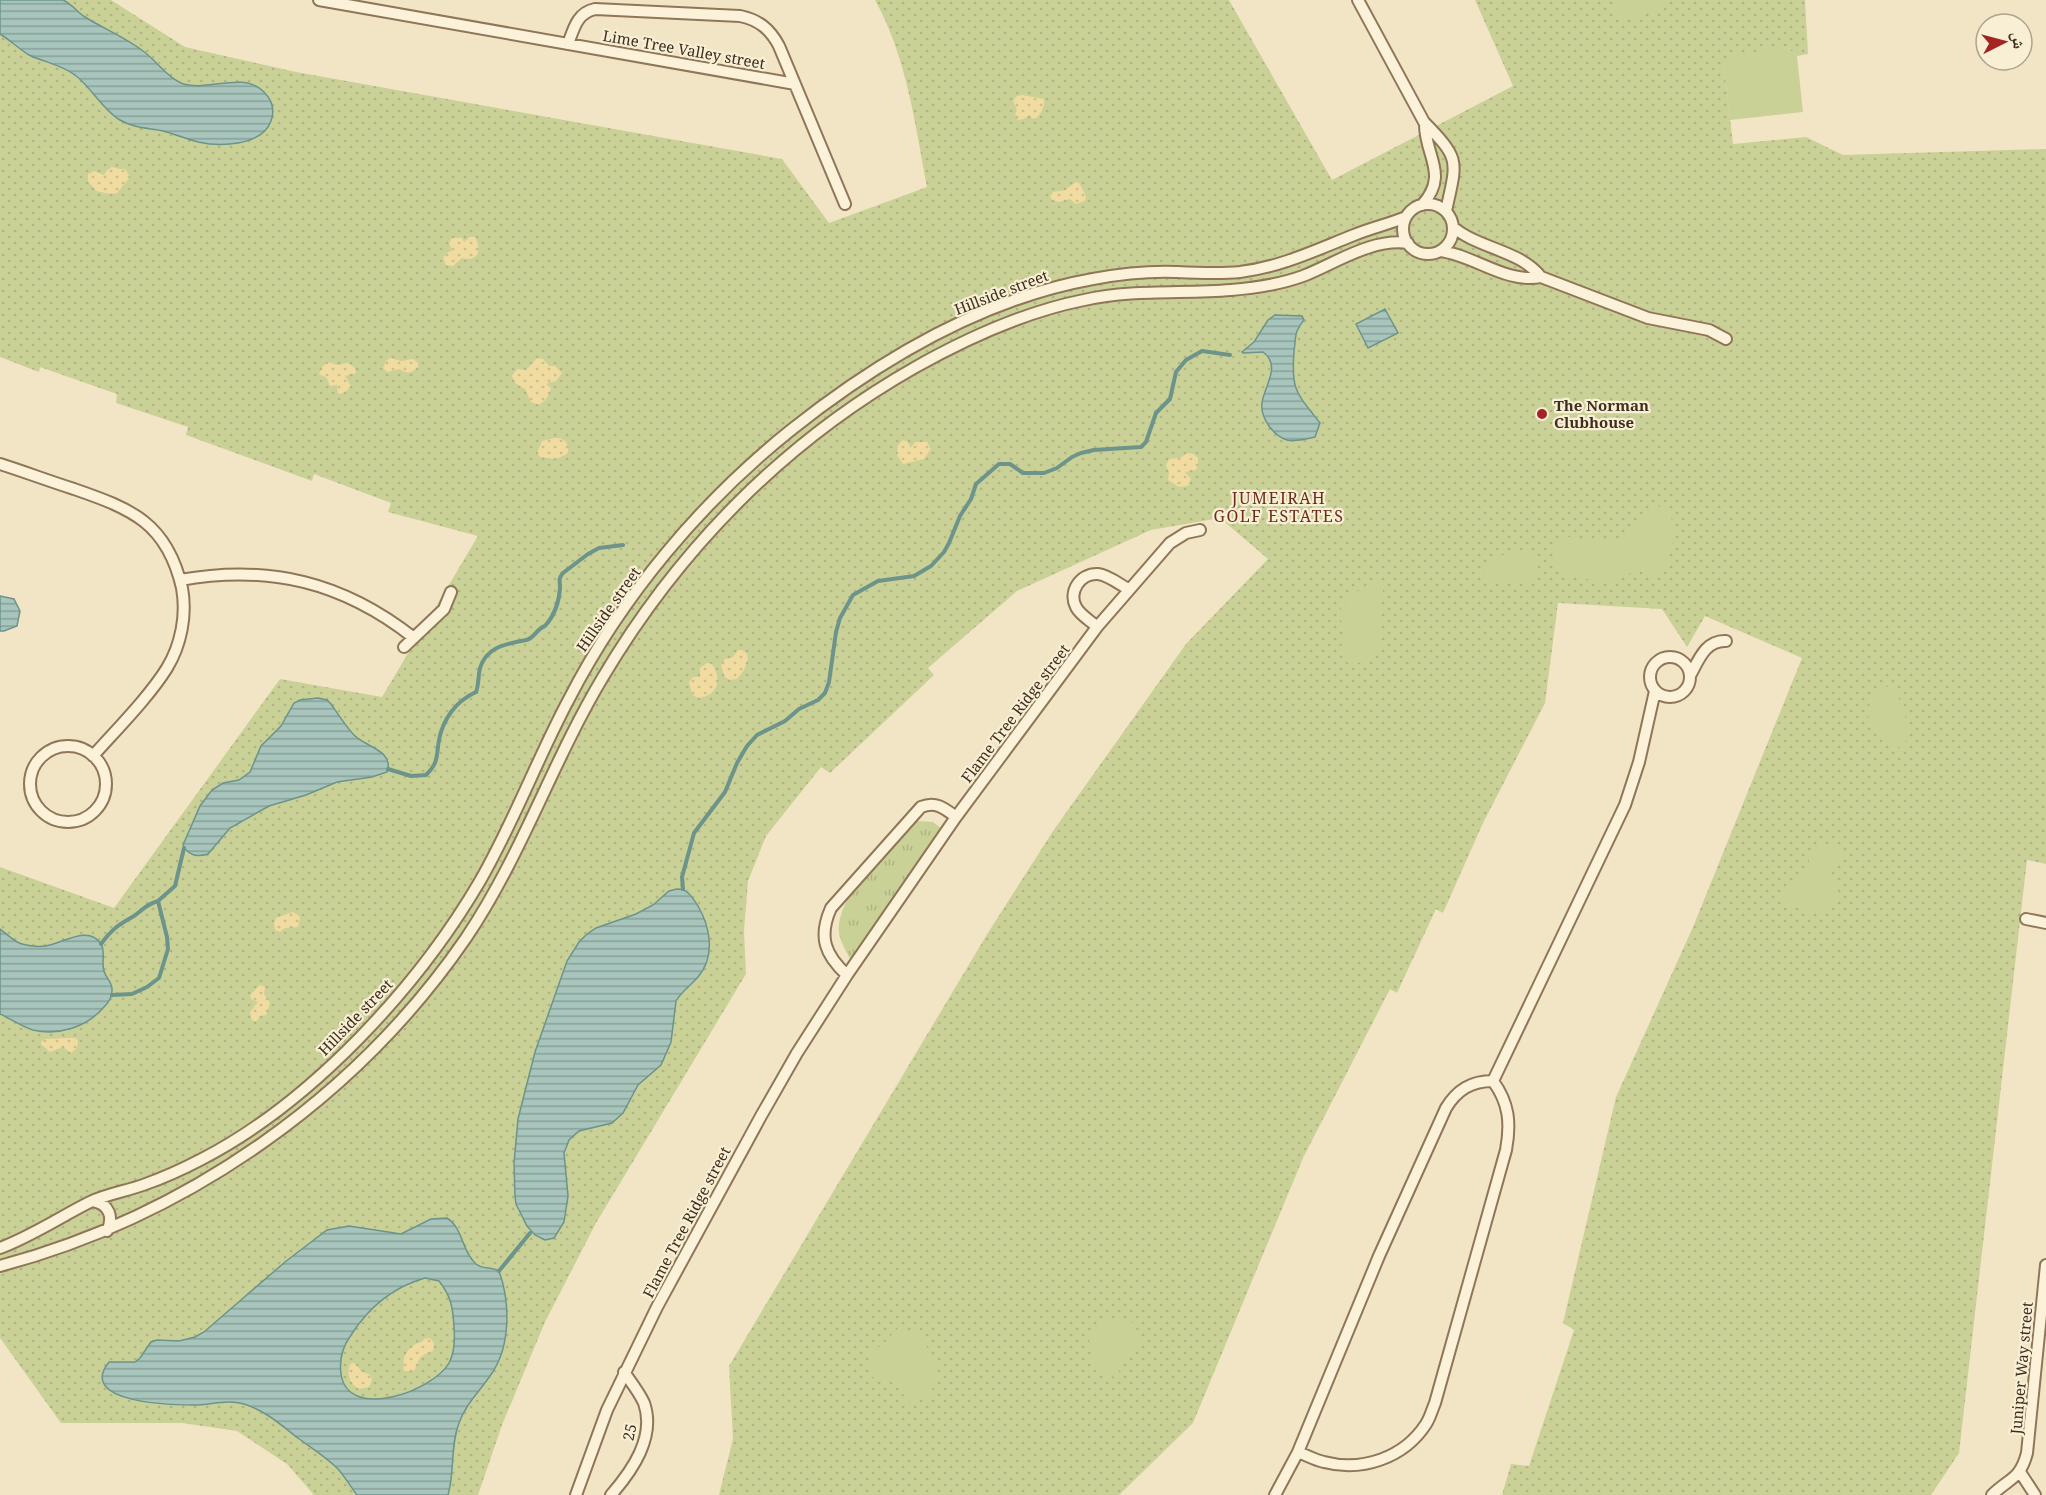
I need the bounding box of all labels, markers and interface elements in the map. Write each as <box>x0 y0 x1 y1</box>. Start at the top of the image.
north arrow <box>1974 12 2034 72</box>
street label: Lime Tree Valley street <box>601 25 767 73</box>
text: ش <box>2007 31 2031 50</box>
street label: Hillside street <box>951 265 1051 319</box>
place label: The Norman Clubhouse <box>1554 395 1649 432</box>
marker: The Norman Clubhouse <box>1535 407 1549 421</box>
district label: JUMEIRAH GOLF ESTATES <box>1214 487 1344 527</box>
street label: Hillside street <box>571 563 645 655</box>
street label: Flame Tree Ridge street <box>956 640 1074 786</box>
street label: Hillside street <box>313 974 397 1060</box>
street label: Flame Tree Ridge street <box>638 1143 734 1301</box>
street label: Juniper Way street <box>2005 1301 2037 1436</box>
street label: 25 <box>618 1422 640 1442</box>

